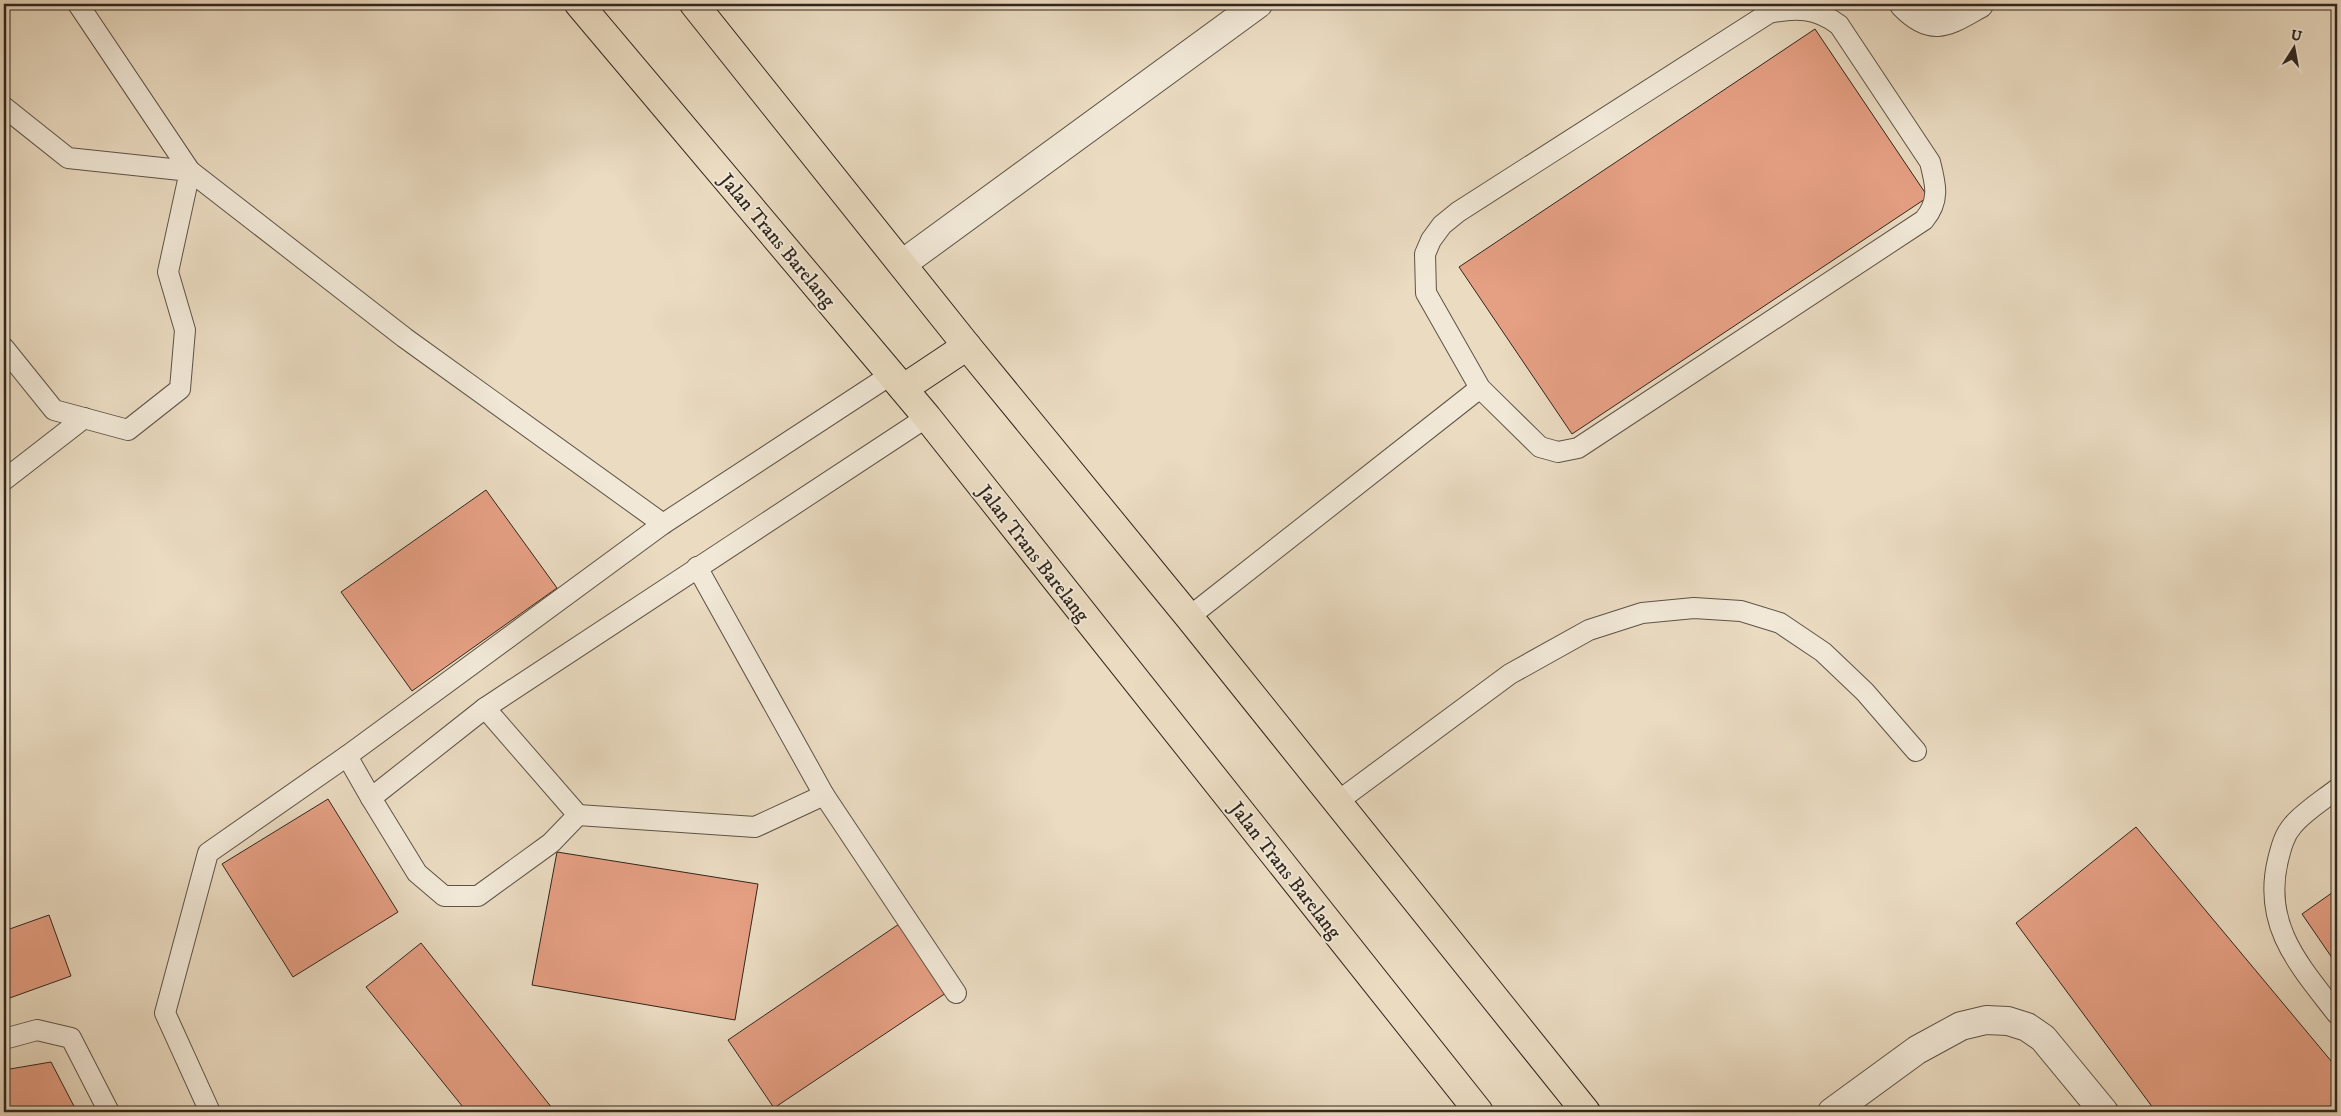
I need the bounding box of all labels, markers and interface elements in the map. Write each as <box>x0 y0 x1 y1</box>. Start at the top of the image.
north arrow <box>2268 22 2318 72</box>
text: U <box>2289 26 2303 46</box>
street label: Jalan Trans Barelang <box>712 167 840 313</box>
street label: Jalan Trans Barelang <box>970 479 1094 628</box>
street label: Jalan Trans Barelang <box>1222 796 1346 945</box>

